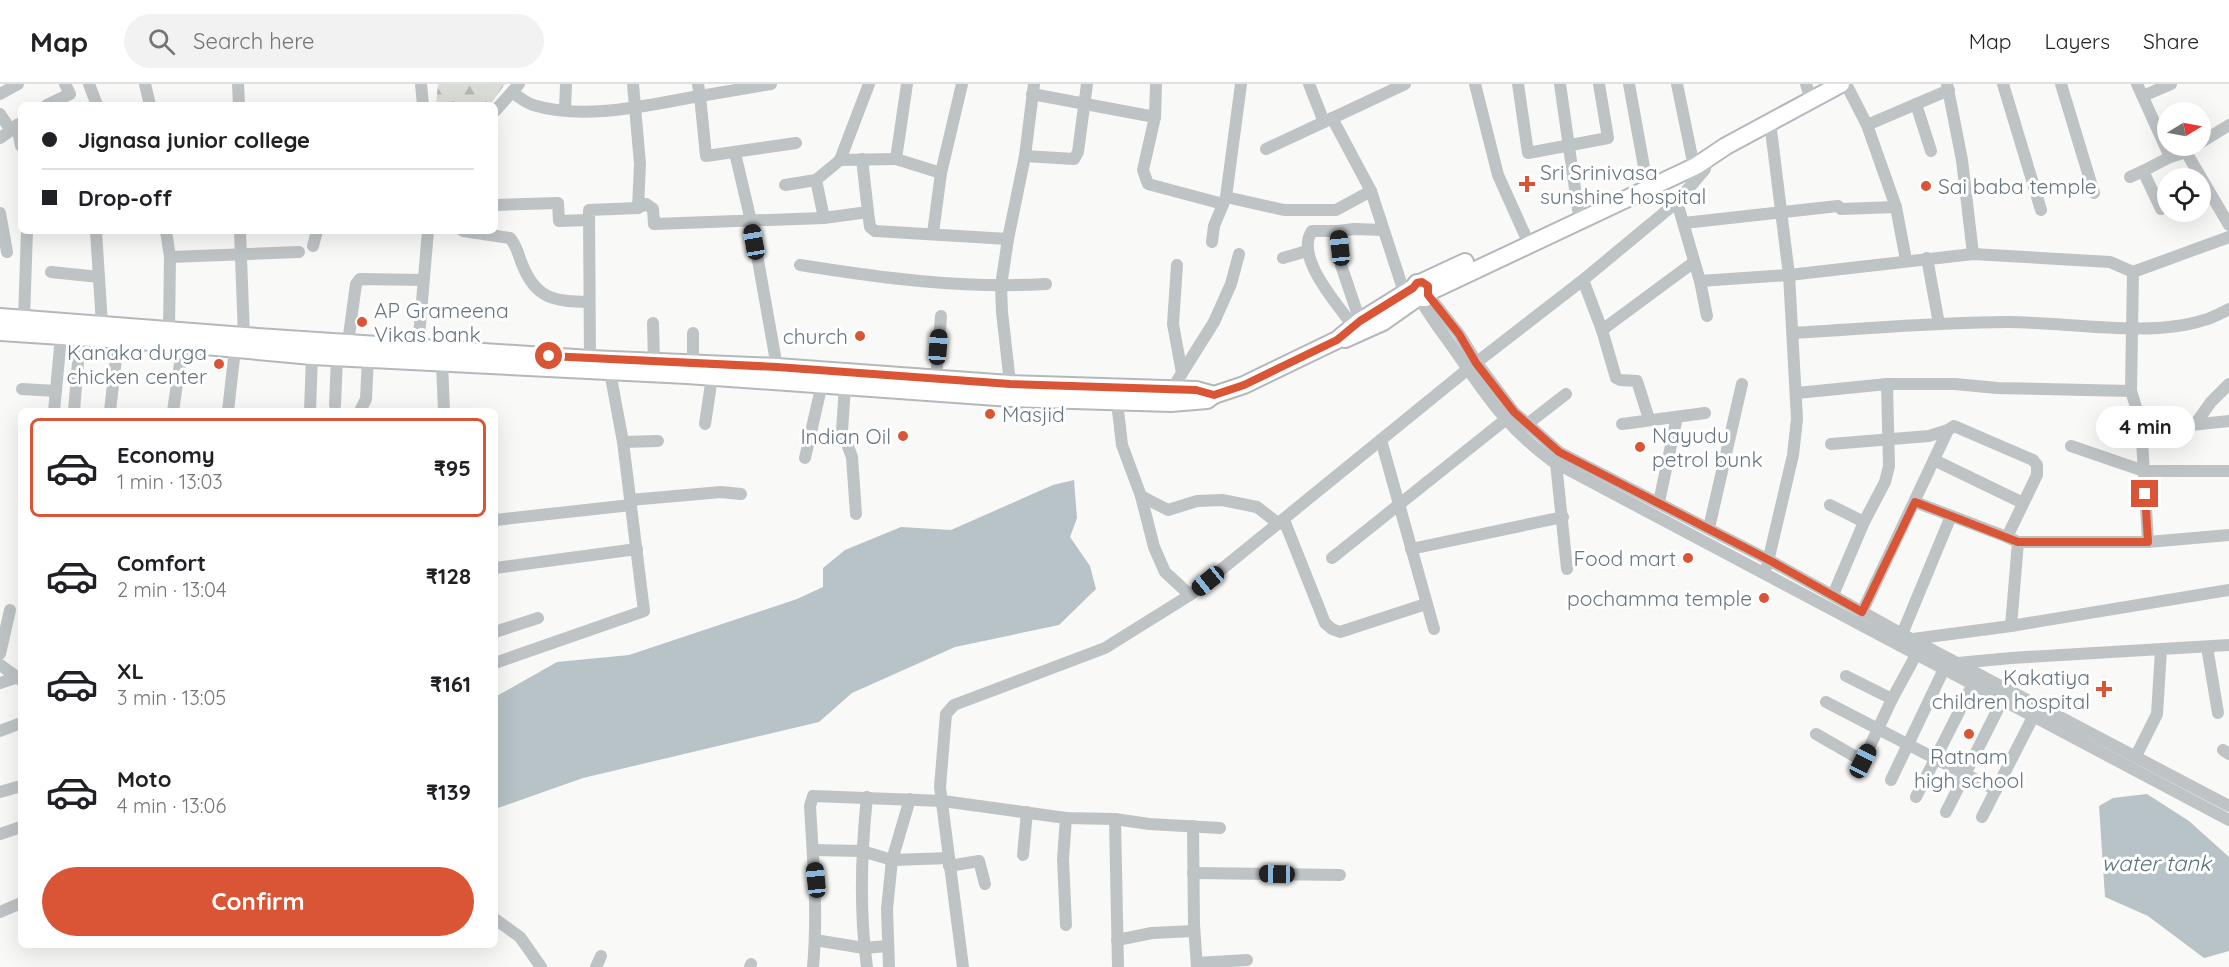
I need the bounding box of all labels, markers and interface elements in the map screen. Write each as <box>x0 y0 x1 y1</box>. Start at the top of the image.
search box <box>124 14 544 68</box>
text: Map <box>30 24 88 59</box>
icon: search <box>145 25 178 58</box>
text: Search here <box>193 27 315 55</box>
text: Map <box>1969 28 2012 54</box>
text: Layers <box>2045 28 2110 54</box>
text: Share <box>2143 28 2199 54</box>
north arrow <box>2157 102 2211 156</box>
map controls <box>2157 102 2211 222</box>
text: Jignasa junior college <box>78 126 310 154</box>
place label: Sri Srinivasa sunshine hospital <box>1540 159 1706 209</box>
button: locate <box>2157 168 2211 222</box>
place label: Sai baba temple <box>1938 173 2097 199</box>
marker: Sri Srinivasa sunshine hospital <box>1518 175 1536 193</box>
marker: Sai baba temple <box>1919 179 1933 193</box>
text: Drop-off <box>78 184 172 212</box>
car <box>742 223 766 261</box>
car <box>1329 229 1351 267</box>
place label: AP Grameena Vikas bank <box>374 297 509 347</box>
marker: AP Grameena Vikas bank <box>355 315 369 329</box>
place label: church <box>783 323 848 349</box>
car <box>928 328 948 366</box>
marker: church <box>853 329 867 343</box>
place label: Kanaka durga chicken center <box>66 339 207 389</box>
route start <box>535 342 562 369</box>
marker: Kanaka durga chicken center <box>212 357 226 371</box>
place label: Masjid <box>1002 401 1065 427</box>
marker: Masjid <box>983 407 997 421</box>
callout: 4 min <box>2096 407 2194 449</box>
text: 4 min <box>2119 414 2172 439</box>
place label: Nayudu petrol bunk <box>1652 422 1763 472</box>
place label: Indian Oil <box>800 423 891 449</box>
marker: Indian Oil <box>896 429 910 443</box>
marker: Nayudu petrol bunk <box>1633 440 1647 454</box>
icon: car <box>45 441 99 495</box>
text: Economy <box>117 441 215 469</box>
text: ₹95 <box>434 454 471 482</box>
text: 1 min · 13:03 <box>117 469 223 494</box>
route end <box>2131 480 2158 507</box>
place label: Food mart <box>1574 545 1676 571</box>
icon: car <box>45 549 99 603</box>
text: Comfort <box>117 549 206 577</box>
marker: Food mart <box>1681 551 1695 565</box>
text: ₹128 <box>426 562 471 590</box>
car <box>1188 563 1228 599</box>
text: 2 min · 13:04 <box>117 577 227 602</box>
place label: pochamma temple <box>1567 585 1752 611</box>
marker: pochamma temple <box>1757 591 1771 605</box>
icon: car <box>45 657 99 711</box>
text: XL <box>117 657 144 685</box>
place label: Kakatiya children hospital <box>1932 664 2090 714</box>
text: ₹161 <box>430 670 471 698</box>
marker: Kakatiya children hospital <box>2095 680 2113 698</box>
text: 3 min · 13:05 <box>117 685 226 710</box>
marker: Ratnam high school <box>1962 727 1976 741</box>
car <box>1847 741 1879 781</box>
place label: Ratnam high school <box>1914 743 2024 793</box>
icon: car <box>45 765 99 819</box>
text: Moto <box>117 765 171 793</box>
text: ₹139 <box>426 778 471 806</box>
text: 4 min · 13:06 <box>117 793 226 818</box>
water label: water tank <box>2101 849 2213 877</box>
car <box>805 861 827 899</box>
car <box>1259 865 1295 883</box>
button: Confirm <box>42 867 474 936</box>

